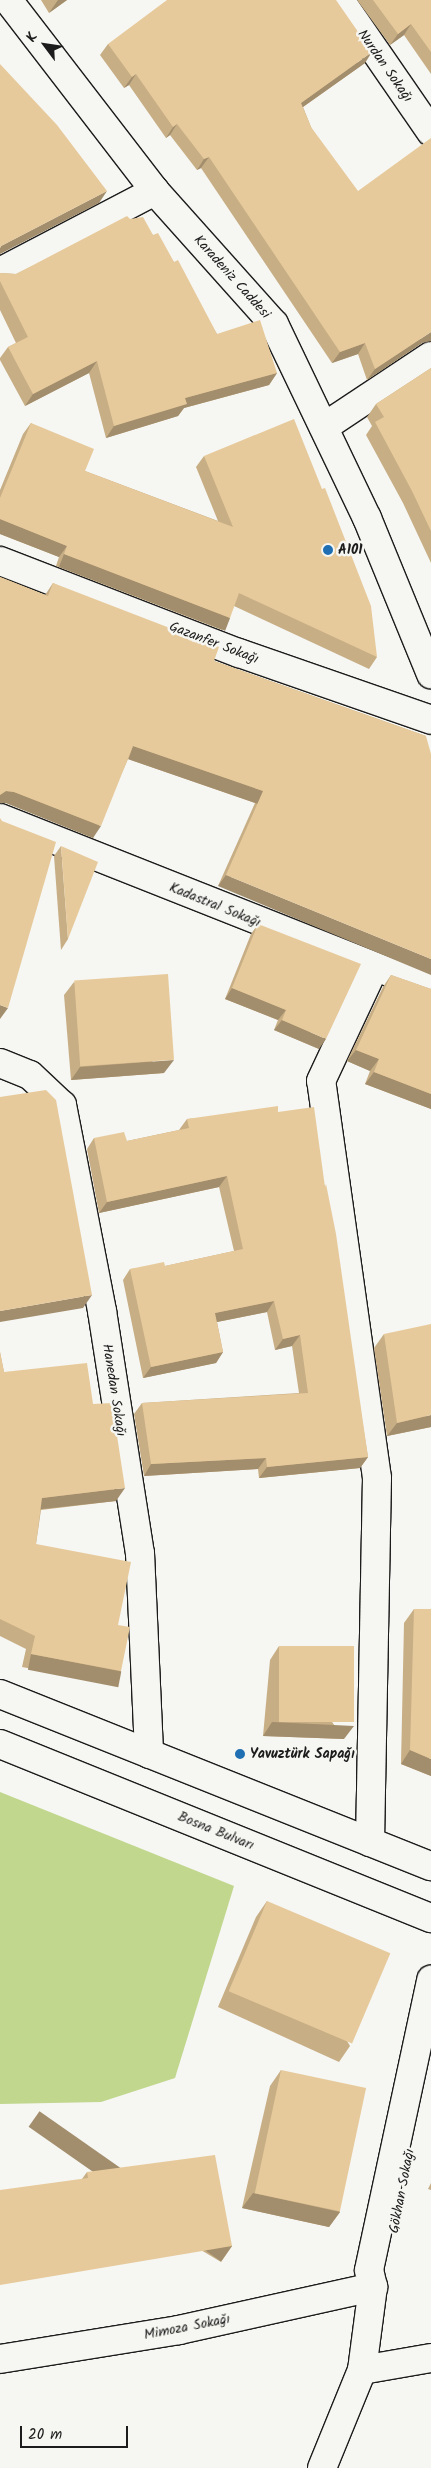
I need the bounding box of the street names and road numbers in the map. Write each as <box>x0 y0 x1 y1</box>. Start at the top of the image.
street label: Nurdan Sokağı <box>354 27 416 105</box>
street label: Karadeniz Caddesi <box>190 232 274 322</box>
street label: Gazanfer Sokağı <box>167 618 261 668</box>
street label: Kadastral Sokağı <box>167 879 263 931</box>
street label: Hanedan Sokağı <box>98 1343 130 1437</box>
street label: Bosna Bulvarı <box>175 1808 257 1854</box>
street label: Gökhan Sokağı <box>386 2147 418 2235</box>
street label: Mimoza Sokağı <box>143 2310 231 2344</box>

